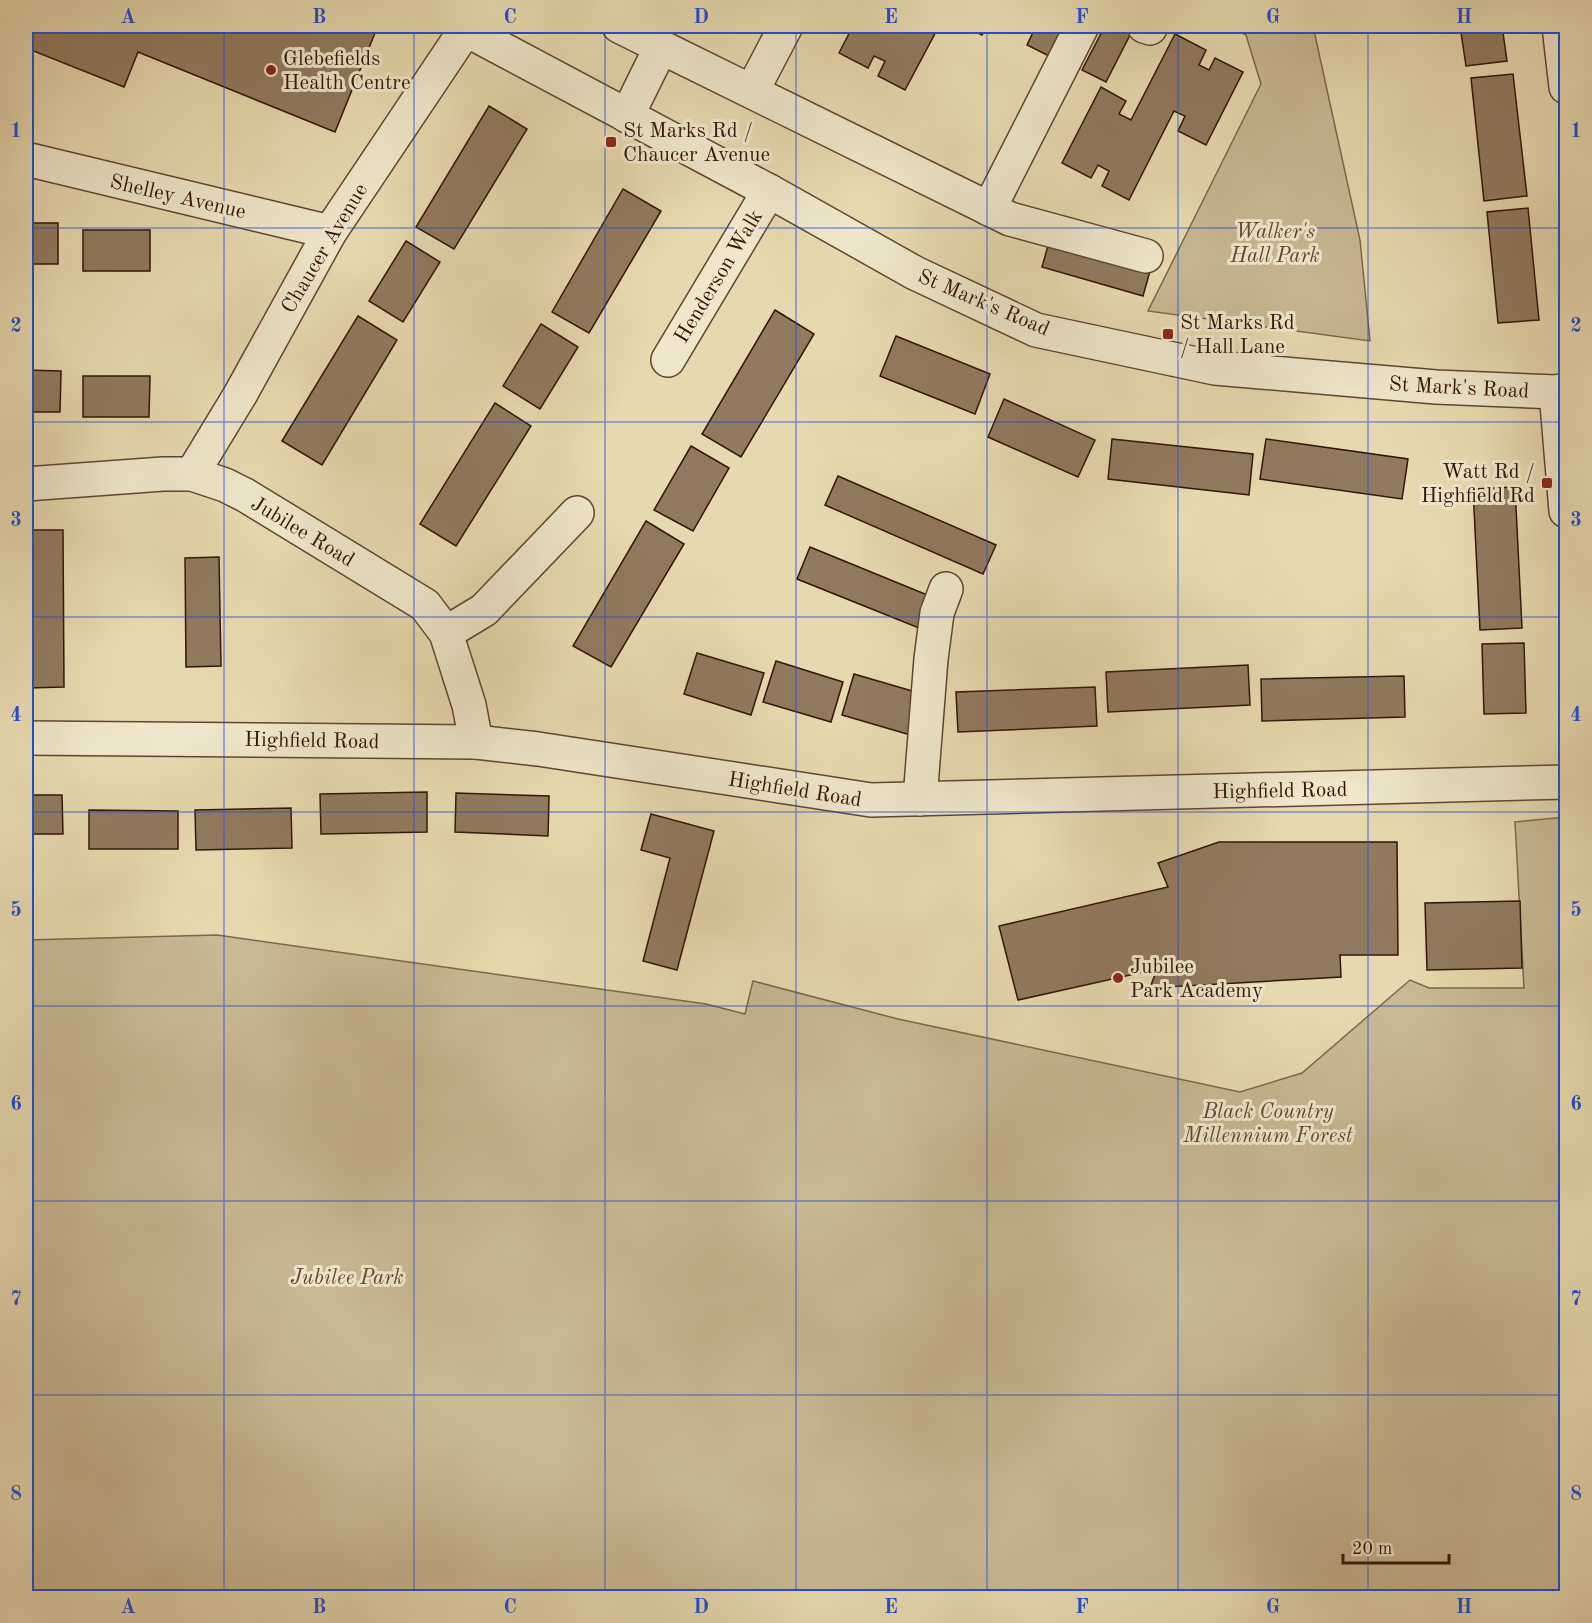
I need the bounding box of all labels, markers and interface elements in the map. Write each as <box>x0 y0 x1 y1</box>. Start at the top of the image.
text: A <box>120 8 136 28</box>
text: B <box>312 8 326 28</box>
text: C <box>503 8 517 28</box>
text: D <box>693 8 709 28</box>
text: E <box>884 8 898 28</box>
text: F <box>1075 8 1089 28</box>
text: G <box>1266 8 1280 28</box>
text: H <box>1456 8 1472 28</box>
place label: Glebefields Health Centre <box>283 49 411 94</box>
marker: Glebefields Health Centre <box>264 63 278 77</box>
place label: St Marks Rd / Chaucer Avenue <box>623 121 770 166</box>
text: 1 <box>10 122 22 142</box>
text: 1 <box>1570 122 1582 142</box>
marker: St Marks Rd / Chaucer Avenue <box>604 135 618 149</box>
street label: Shelley Avenue <box>108 172 248 223</box>
street label: Chaucer Avenue <box>278 180 372 317</box>
street label: Henderson Walk <box>671 206 767 347</box>
park label: Walker's Hall Park <box>1229 222 1320 267</box>
street label: St Mark's Road <box>915 266 1052 341</box>
place label: St Marks Rd / Hall Lane <box>1180 313 1295 358</box>
text: 2 <box>10 317 22 337</box>
text: 2 <box>1570 317 1582 337</box>
marker: St Marks Rd / Hall Lane <box>1161 327 1175 341</box>
street label: St Mark's Road <box>1388 374 1530 403</box>
place label: Watt Rd / Highfield Rd <box>1421 462 1535 507</box>
marker: Watt Rd / Highfield Rd <box>1540 476 1554 490</box>
street label: Jubilee Road <box>247 493 358 571</box>
text: 3 <box>10 511 22 531</box>
text: 3 <box>1570 511 1582 531</box>
text: 4 <box>10 706 22 726</box>
text: 4 <box>1570 706 1582 726</box>
street label: Highfield Road <box>244 730 380 753</box>
street label: Highfield Road <box>726 770 863 811</box>
street label: Highfield Road <box>1212 780 1348 803</box>
text: 5 <box>10 900 22 921</box>
text: 5 <box>1570 900 1582 921</box>
place label: Jubilee Park Academy <box>1130 957 1263 1002</box>
marker: Jubilee Park Academy <box>1111 971 1125 985</box>
text: 6 <box>10 1095 22 1115</box>
text: 6 <box>1570 1095 1582 1115</box>
park label: Black Country Millennium Forest <box>1182 1102 1353 1147</box>
park label: Jubilee Park <box>290 1268 404 1289</box>
text: 7 <box>10 1290 22 1310</box>
text: 7 <box>1570 1290 1582 1310</box>
text: 8 <box>10 1485 22 1505</box>
text: 8 <box>1570 1485 1582 1505</box>
scale bar <box>1343 1527 1450 1565</box>
text: 20 m <box>1352 1540 1392 1558</box>
text: A <box>120 1598 136 1618</box>
text: B <box>312 1598 326 1618</box>
text: C <box>503 1598 517 1618</box>
text: D <box>693 1598 709 1618</box>
text: E <box>884 1598 898 1618</box>
text: F <box>1075 1598 1089 1618</box>
text: G <box>1266 1598 1280 1618</box>
text: H <box>1456 1598 1472 1618</box>

